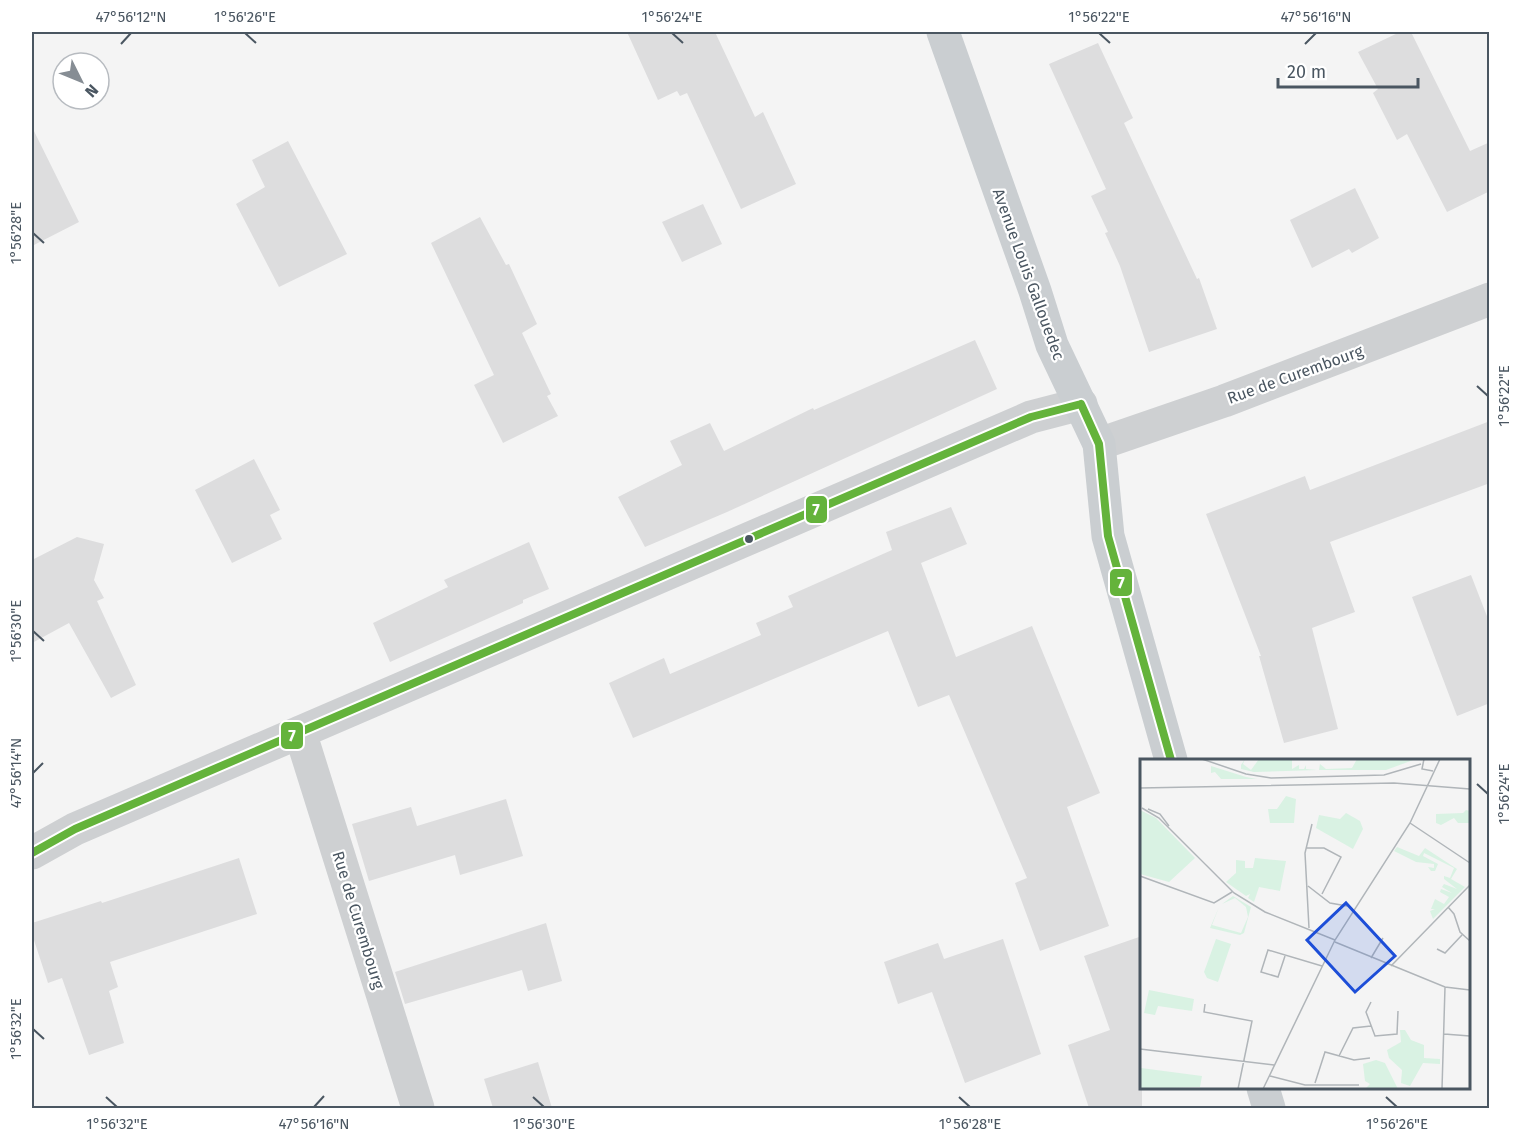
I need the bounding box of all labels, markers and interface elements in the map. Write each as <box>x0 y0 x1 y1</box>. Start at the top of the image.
text: 47°56'12"N <box>96 8 166 26</box>
text: 1°56'26"E <box>214 8 276 26</box>
text: 1°56'24"E <box>641 8 703 26</box>
text: 1°56'22"E <box>1068 8 1130 26</box>
text: 47°56'16"N <box>1280 8 1352 26</box>
north arrow <box>51 51 111 111</box>
scale bar <box>1278 51 1418 89</box>
text: 20 m <box>1287 61 1326 83</box>
text: N <box>81 81 102 101</box>
street label: Avenue Louis Gallouedec <box>989 186 1069 363</box>
text: 1°56'28"E <box>7 202 25 264</box>
street label: Rue de Curembourg <box>1225 341 1366 408</box>
text: 1°56'22"E <box>1495 365 1513 427</box>
line badge: 7 <box>805 495 828 524</box>
text: 7 <box>812 500 820 519</box>
unlabelled marker <box>743 533 755 545</box>
line badge: 7 <box>1109 568 1133 597</box>
text: 7 <box>1117 573 1125 592</box>
text: 1°56'30"E <box>7 600 25 662</box>
line badge: 7 <box>280 721 304 750</box>
text: 7 <box>288 726 296 745</box>
text: 47°56'14"N <box>7 738 25 808</box>
inset map <box>1140 759 1470 1089</box>
text: 1°56'24"E <box>1495 763 1513 825</box>
street label: Rue de Curembourg <box>329 849 389 992</box>
text: 1°56'32"E <box>7 998 25 1060</box>
text: 1°56'32"E <box>86 1115 148 1133</box>
text: 47°56'16"N <box>278 1115 350 1133</box>
text: 1°56'30"E <box>513 1115 575 1133</box>
text: 1°56'28"E <box>939 1115 1001 1133</box>
text: 1°56'26"E <box>1366 1115 1428 1133</box>

